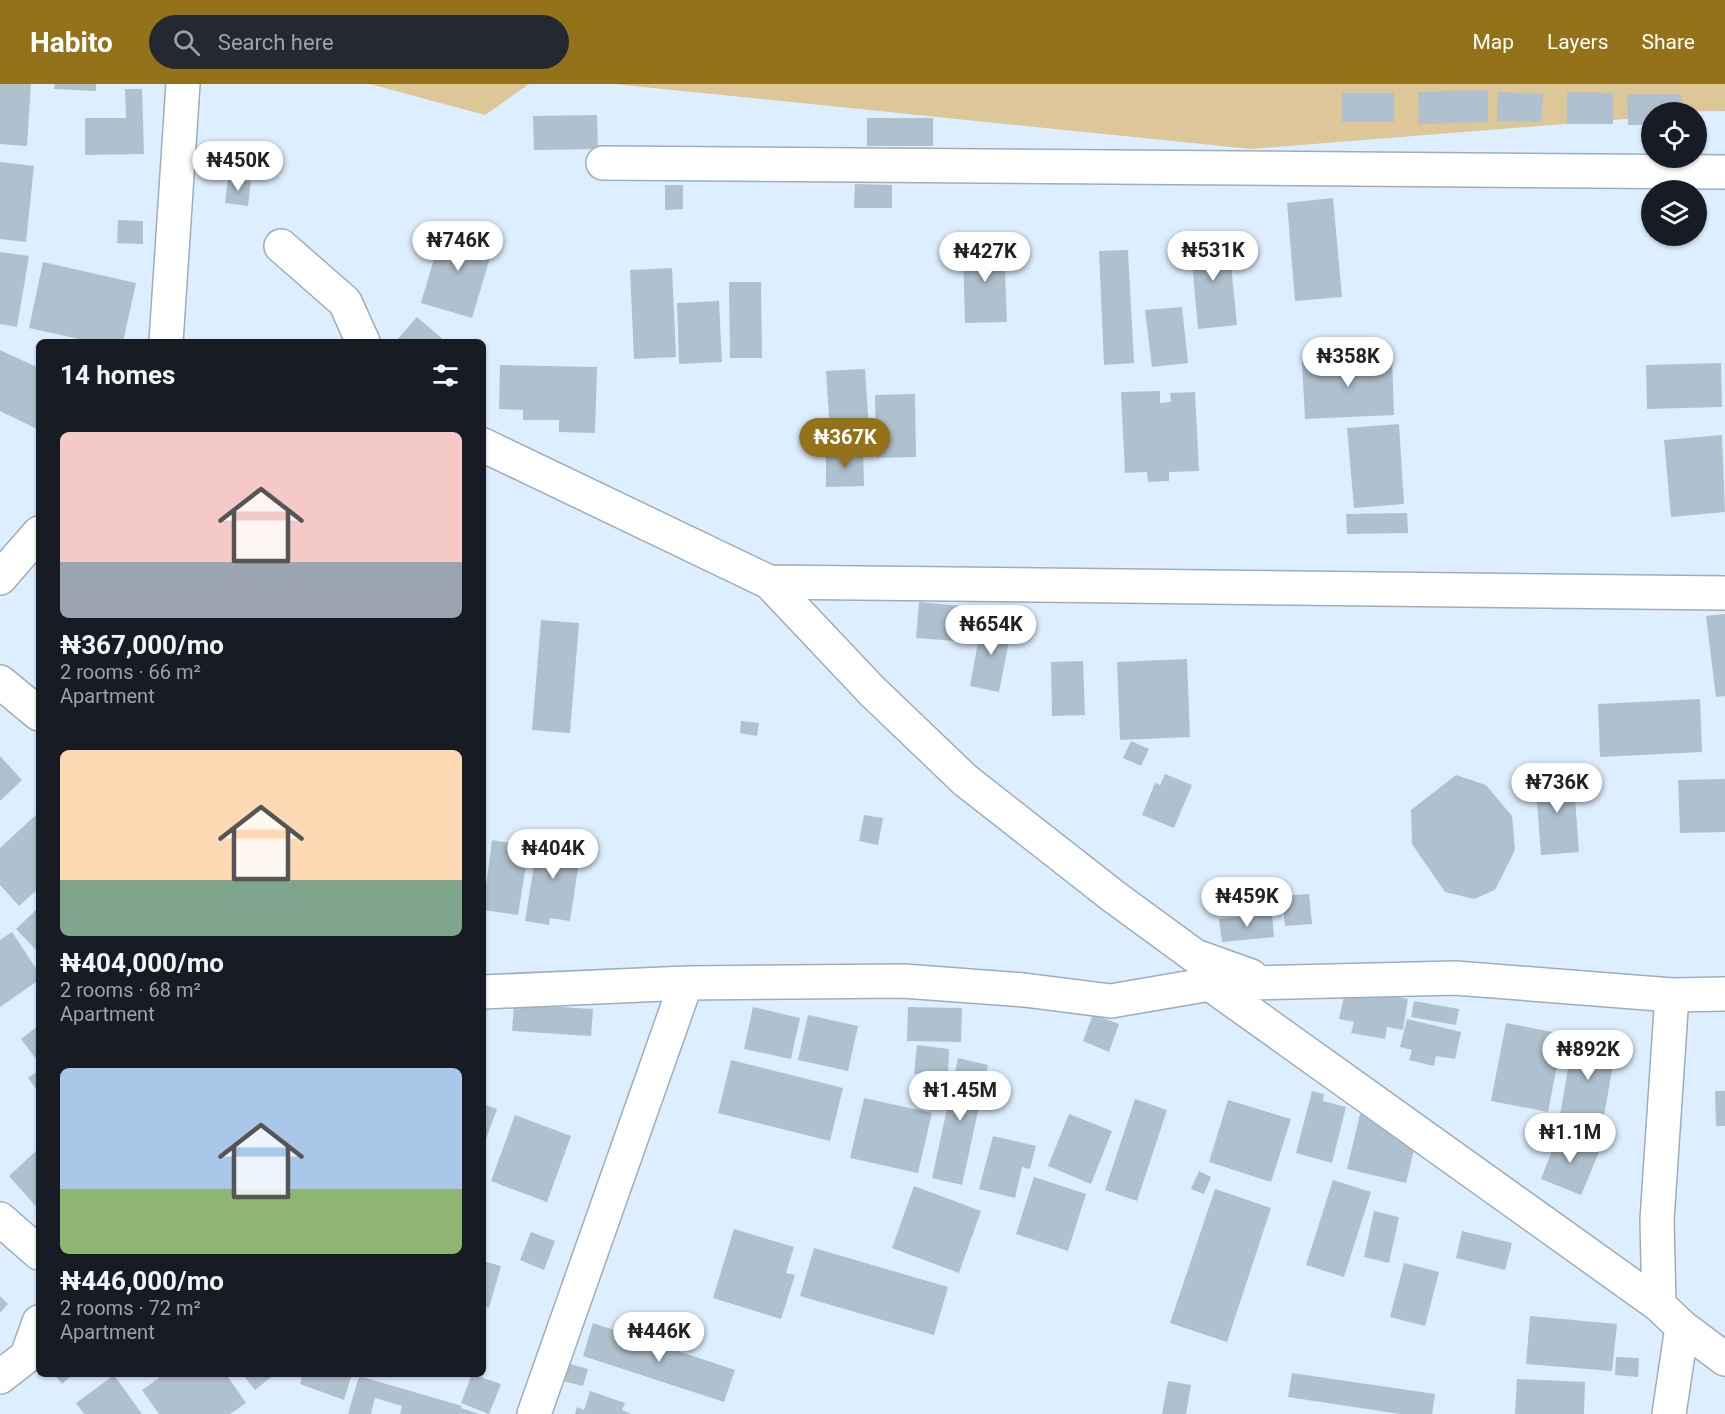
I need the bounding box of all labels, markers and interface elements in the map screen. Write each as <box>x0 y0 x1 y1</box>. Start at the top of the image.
search box <box>149 15 569 69</box>
text: Habito <box>30 26 113 59</box>
icon: search <box>170 26 203 59</box>
text: Search here <box>218 30 334 55</box>
text: Map <box>1472 30 1514 54</box>
text: Layers <box>1547 30 1608 54</box>
text: Share <box>1641 30 1695 54</box>
map controls <box>1641 102 1707 246</box>
button: locate <box>1641 102 1707 168</box>
pin: ₦450K <box>196 141 280 192</box>
text: ₦450K <box>206 148 270 172</box>
button: layers <box>1641 180 1707 246</box>
pin: ₦746K <box>416 221 500 272</box>
text: ₦746K <box>426 228 490 252</box>
pin: ₦531K <box>1171 231 1255 282</box>
pin: ₦427K <box>943 232 1027 283</box>
text: ₦531K <box>1181 238 1245 262</box>
text: ₦427K <box>953 239 1017 263</box>
pin: ₦358K <box>1306 337 1390 388</box>
text: ₦358K <box>1316 344 1380 368</box>
icon: filters <box>429 359 462 392</box>
text: 14 homes <box>60 360 175 390</box>
pin: ₦367K <box>803 418 887 469</box>
text: ₦367K <box>813 425 877 449</box>
icon: home <box>207 471 315 579</box>
pin: ₦654K <box>949 605 1033 656</box>
text: ₦654K <box>959 612 1023 636</box>
text: ₦367,000/mo <box>60 630 224 660</box>
text: 2 rooms · 66 m² <box>60 660 201 684</box>
text: Apartment <box>60 684 155 708</box>
pin: ₦736K <box>1515 763 1599 814</box>
text: ₦736K <box>1525 770 1589 794</box>
icon: home <box>207 789 315 897</box>
pin: ₦404K <box>511 829 595 880</box>
text: ₦404K <box>521 836 585 860</box>
pin: ₦459K <box>1205 877 1289 928</box>
text: ₦459K <box>1215 884 1279 908</box>
text: ₦404,000/mo <box>60 948 224 978</box>
text: 2 rooms · 68 m² <box>60 978 201 1002</box>
text: Apartment <box>60 1002 155 1026</box>
pin: ₦892K <box>1546 1030 1630 1081</box>
text: ₦892K <box>1556 1037 1620 1061</box>
pin: ₦1.45M <box>911 1071 1009 1122</box>
text: ₦1.45M <box>923 1078 997 1102</box>
icon: home <box>207 1107 315 1215</box>
pin: ₦1.1M <box>1528 1113 1612 1164</box>
text: ₦1.1M <box>1539 1120 1601 1144</box>
text: ₦446,000/mo <box>60 1266 224 1296</box>
text: 2 rooms · 72 m² <box>60 1296 201 1320</box>
pin: ₦446K <box>617 1312 701 1363</box>
text: ₦446K <box>627 1319 691 1343</box>
text: Apartment <box>60 1320 155 1344</box>

